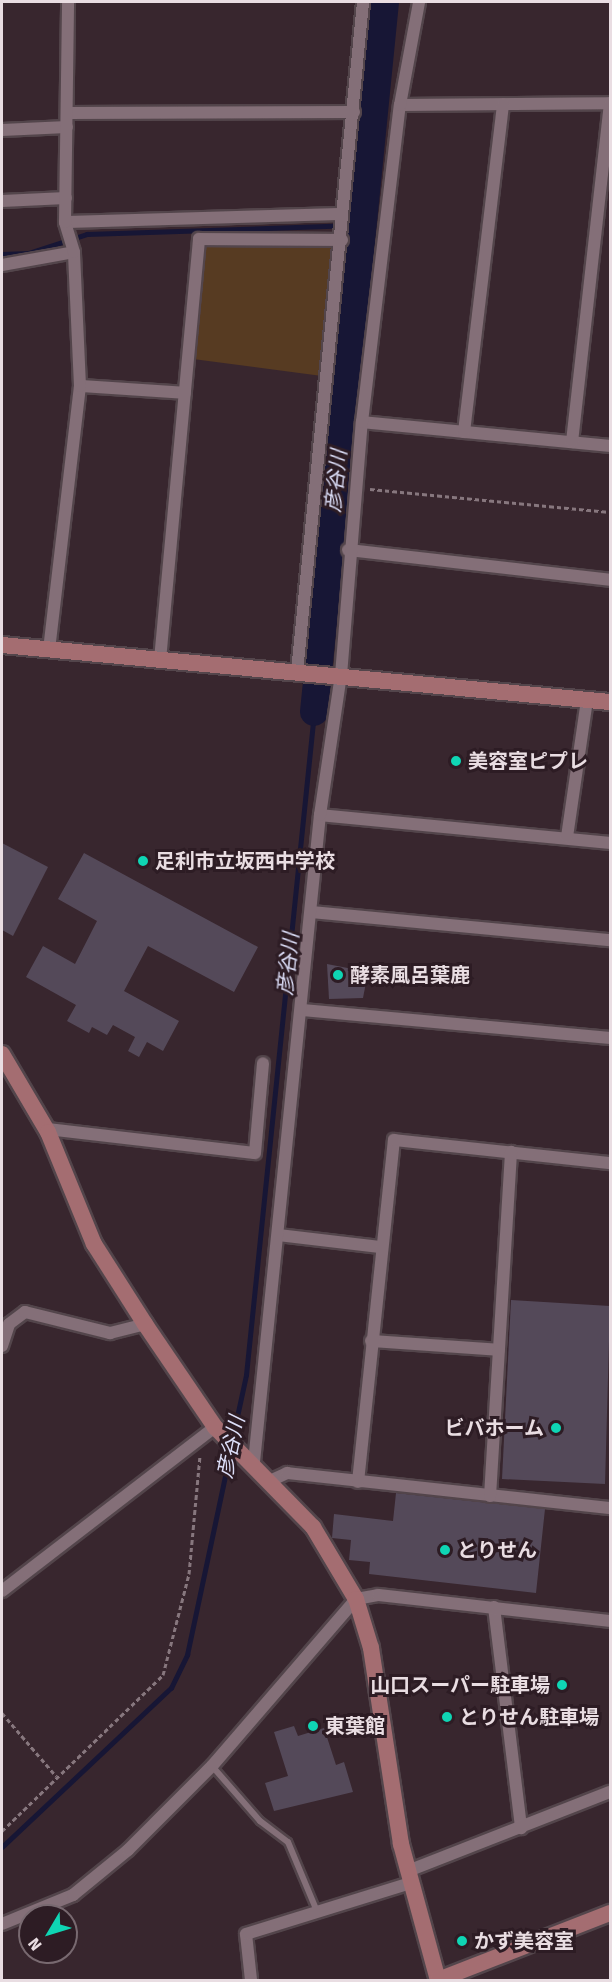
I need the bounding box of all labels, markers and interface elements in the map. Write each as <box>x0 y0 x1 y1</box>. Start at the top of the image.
water label: 彦谷川 <box>320 448 352 514</box>
place label: 美容室ピプレ <box>468 749 588 773</box>
marker: 美容室ピプレ <box>449 754 463 768</box>
place label: 足利市立坂西中学校 <box>155 849 335 873</box>
marker: 足利市立坂西中学校 <box>136 854 150 868</box>
water label: 彦谷川 <box>272 931 304 997</box>
place label: 酵素風呂葉鹿 <box>350 963 470 987</box>
marker: 酵素風呂葉鹿 <box>331 968 345 982</box>
water label: 彦谷川 <box>212 1414 250 1480</box>
place label: ビバホーム <box>444 1416 544 1440</box>
marker: ビバホーム <box>549 1421 563 1435</box>
place label: とりせん <box>457 1538 537 1562</box>
marker: とりせん <box>438 1543 452 1557</box>
place label: 山口スーパー駐車場 <box>370 1673 550 1697</box>
marker: 山口スーパー駐車場 <box>555 1678 569 1692</box>
place label: とりせん駐車場 <box>459 1705 599 1729</box>
marker: とりせん駐車場 <box>440 1710 454 1724</box>
place label: 東葉館 <box>325 1714 385 1738</box>
marker: 東葉館 <box>306 1719 320 1733</box>
north arrow <box>18 1904 78 1964</box>
place label: かず美容室 <box>474 1929 574 1953</box>
text: N <box>24 1934 46 1954</box>
marker: かず美容室 <box>455 1934 469 1948</box>

